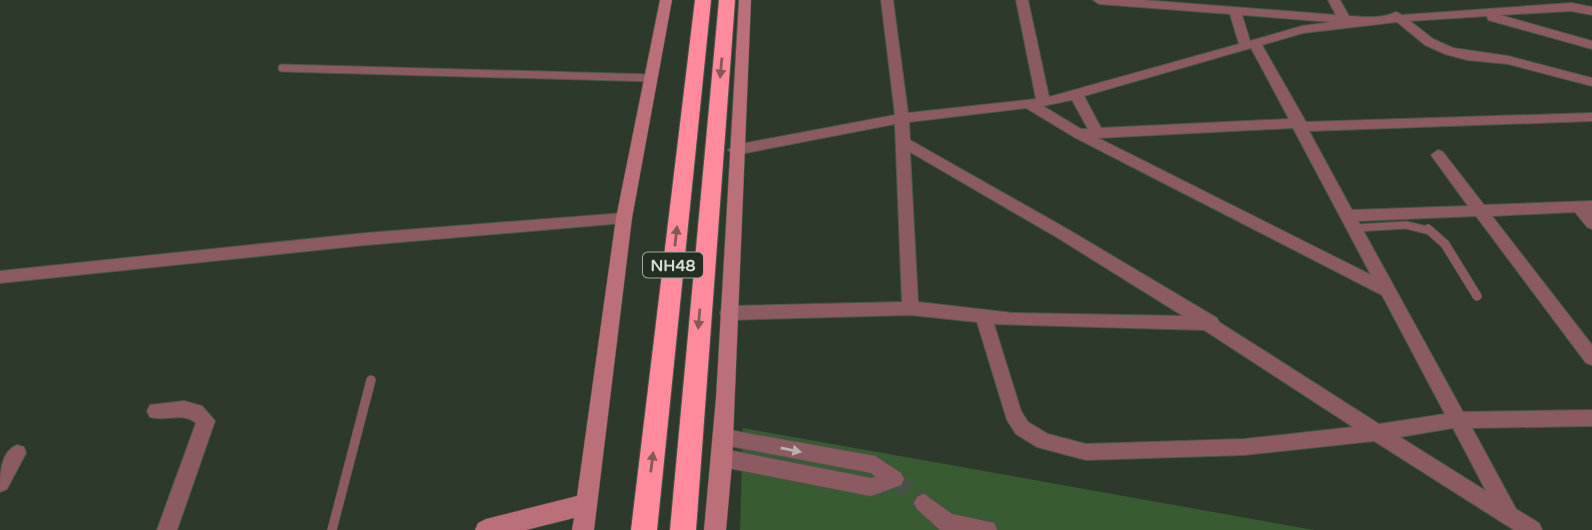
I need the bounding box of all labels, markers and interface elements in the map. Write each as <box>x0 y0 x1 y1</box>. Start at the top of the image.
one-way arrow <box>715 57 726 79</box>
one-way arrow <box>671 225 682 247</box>
road number: NH48 <box>643 252 703 278</box>
one-way arrow <box>693 308 704 330</box>
one-way arrow <box>780 445 802 456</box>
one-way arrow <box>646 451 657 473</box>

